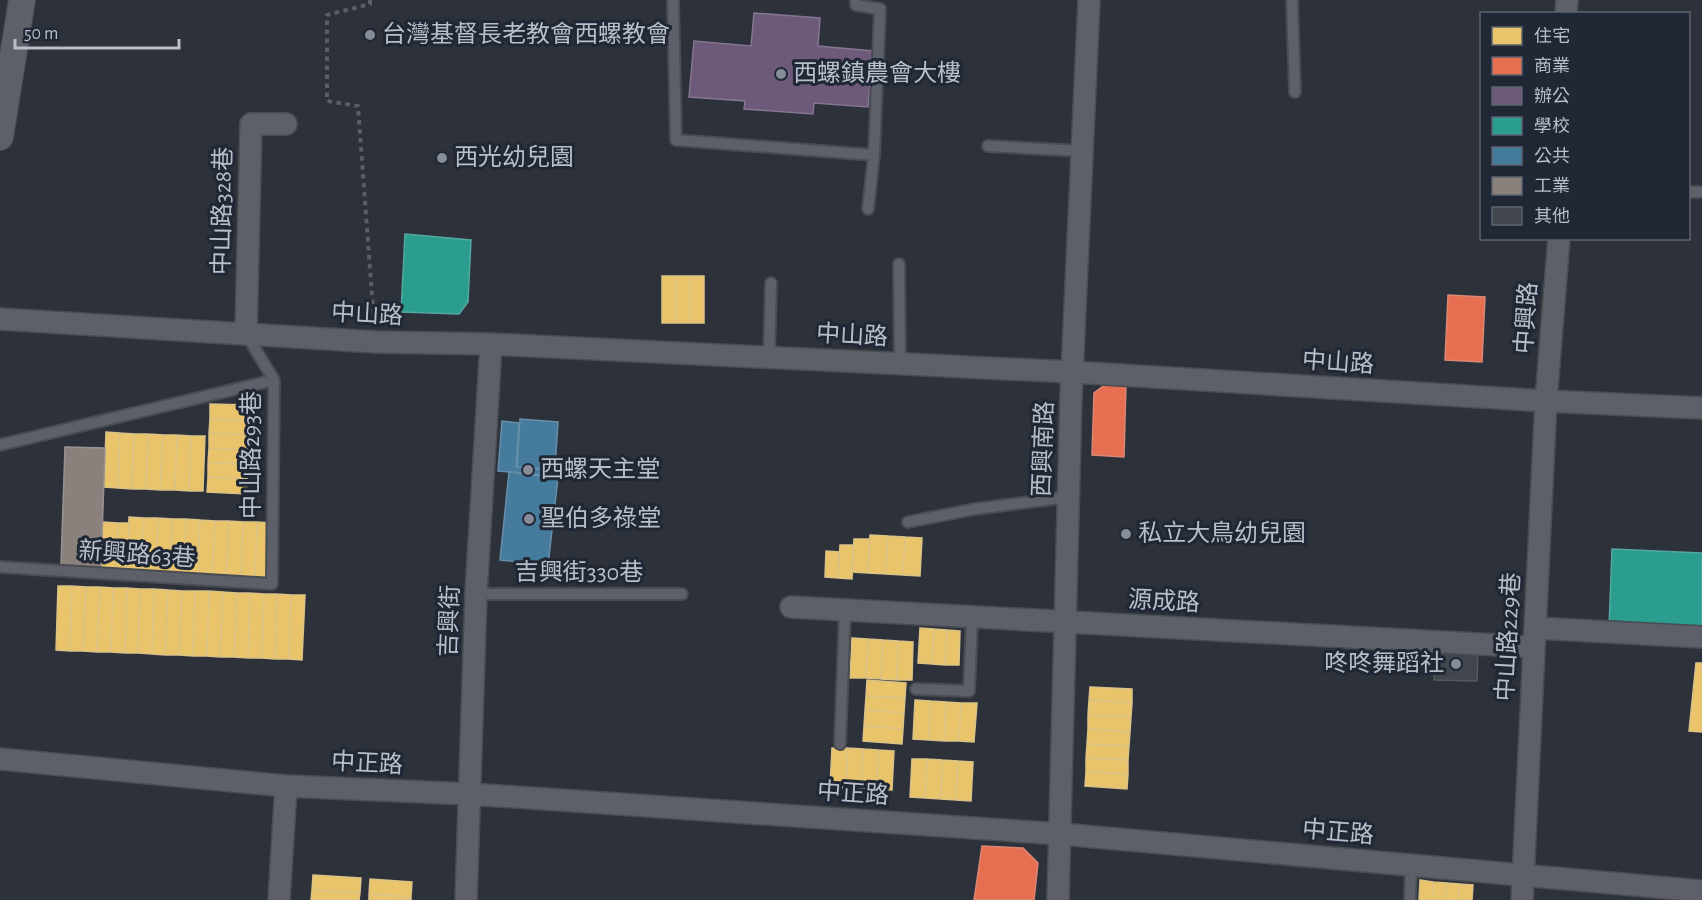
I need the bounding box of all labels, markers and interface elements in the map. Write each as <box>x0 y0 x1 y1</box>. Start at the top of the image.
scale bar <box>15 12 178 50</box>
legend <box>1480 12 1690 240</box>
place label: 台灣基督長老教會西螺教會 <box>382 21 670 47</box>
text: 50 m <box>24 25 58 43</box>
text: 住宅 <box>1534 26 1570 46</box>
marker: 台灣基督長老教會西螺教會 <box>363 28 377 42</box>
text: 商業 <box>1534 56 1570 76</box>
place label: 西螺鎮農會大樓 <box>793 60 961 86</box>
marker: 西螺鎮農會大樓 <box>774 67 788 81</box>
text: 辦公 <box>1534 86 1570 106</box>
text: 學校 <box>1534 116 1570 136</box>
place label: 西光幼兒園 <box>454 144 574 170</box>
street label: 中山路328巷 <box>208 147 236 275</box>
text: 公共 <box>1534 147 1570 166</box>
marker: 西光幼兒園 <box>435 151 449 165</box>
text: 工業 <box>1534 176 1570 196</box>
text: 其他 <box>1534 206 1570 226</box>
street label: 中興路 <box>1511 281 1541 355</box>
street label: 中山路 <box>330 299 404 329</box>
street label: 中山路 <box>815 320 889 350</box>
street label: 中山路 <box>1301 347 1375 377</box>
street label: 中山路293巷 <box>238 391 264 519</box>
street label: 西興南路 <box>1028 401 1058 497</box>
place label: 西螺天主堂 <box>540 456 660 482</box>
marker: 西螺天主堂 <box>521 463 535 477</box>
place label: 聖伯多祿堂 <box>541 505 661 531</box>
marker: 聖伯多祿堂 <box>522 512 536 526</box>
place label: 私立大鳥幼兒園 <box>1138 520 1306 546</box>
marker: 私立大鳥幼兒園 <box>1119 527 1133 541</box>
street label: 新興路63巷 <box>78 537 196 571</box>
street label: 吉興街330巷 <box>515 559 643 585</box>
street label: 中山路229巷 <box>1492 572 1524 702</box>
street label: 吉興街 <box>435 585 463 657</box>
street label: 源成路 <box>1127 586 1201 616</box>
place label: 咚咚舞蹈社 <box>1324 650 1444 676</box>
marker: 咚咚舞蹈社 <box>1449 657 1463 671</box>
street label: 中正路 <box>330 748 404 778</box>
street label: 中正路 <box>816 778 890 808</box>
street label: 中正路 <box>1301 816 1375 848</box>

